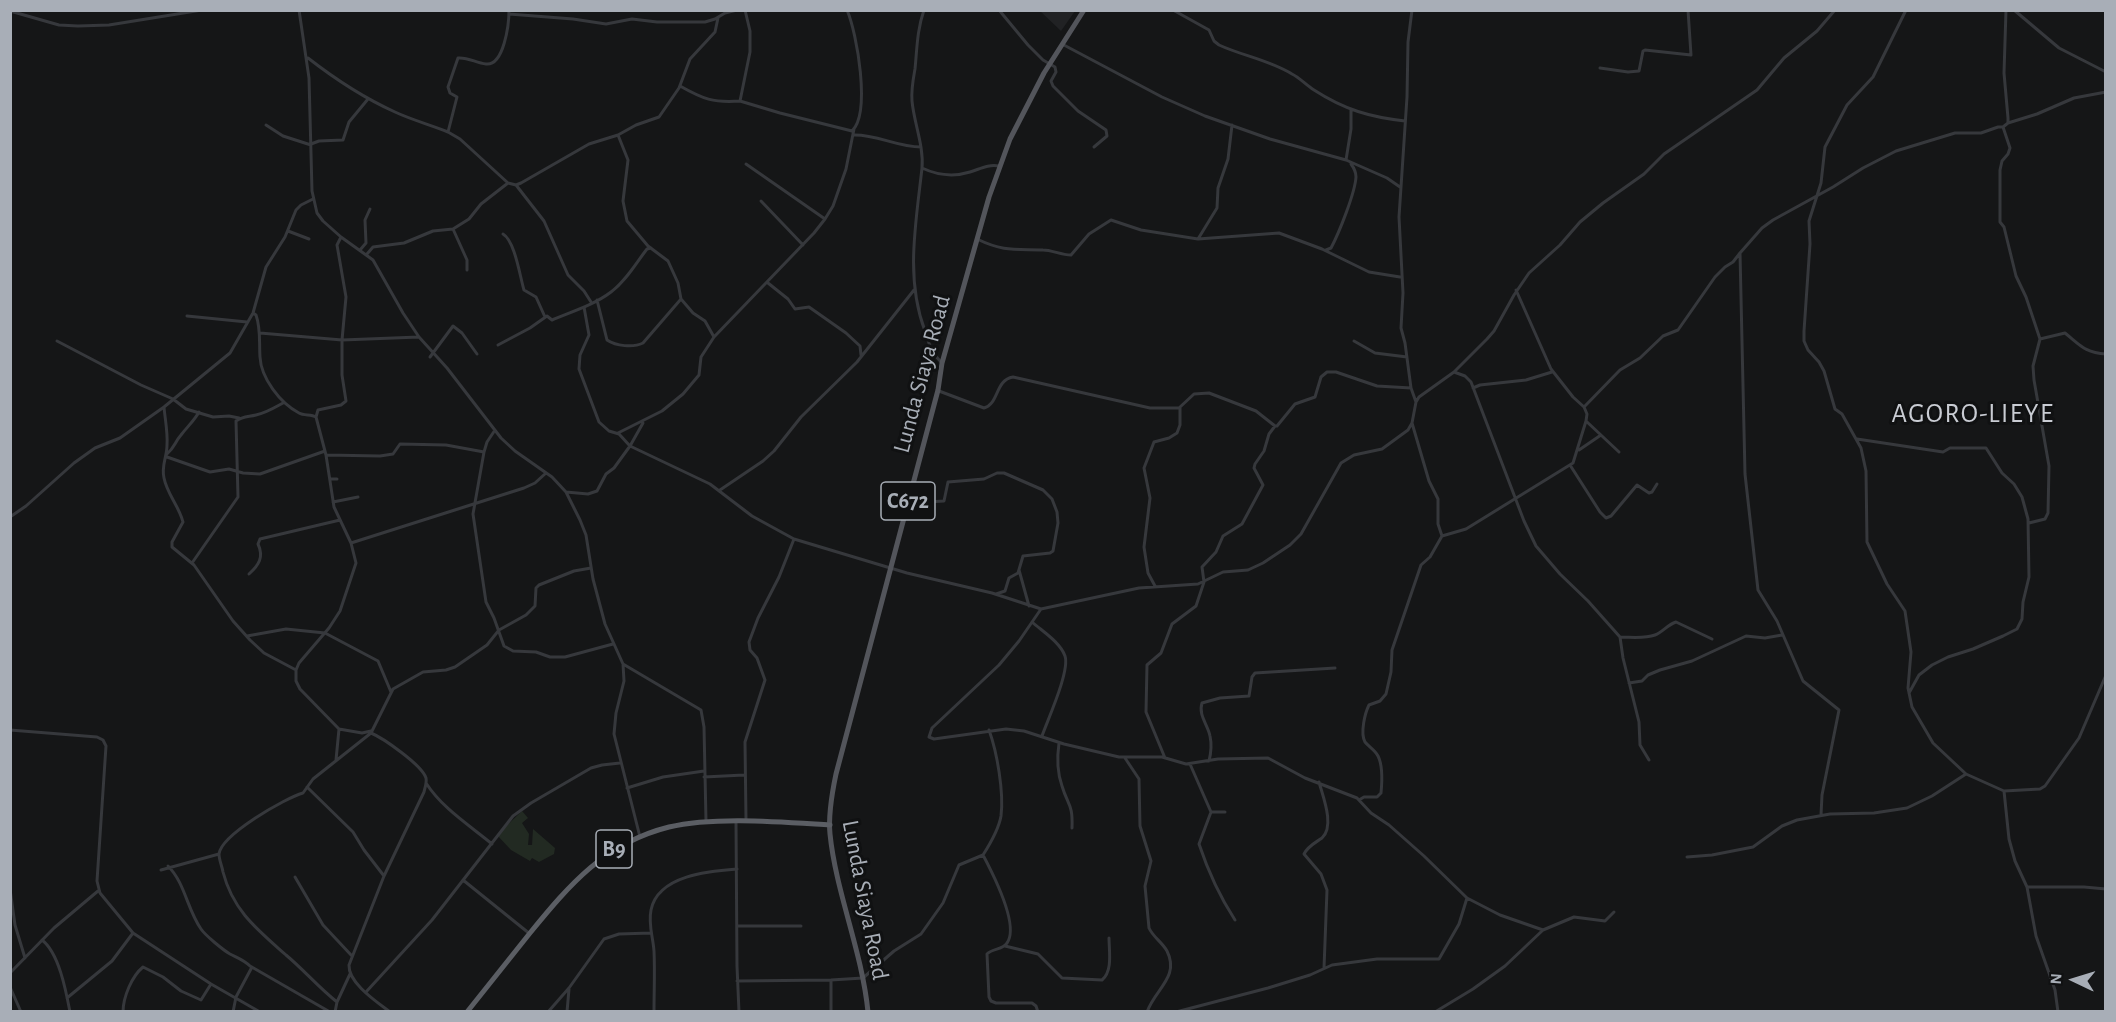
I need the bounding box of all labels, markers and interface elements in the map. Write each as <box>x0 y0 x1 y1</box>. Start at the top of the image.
street label: Lunda Siaya Road <box>887 292 957 456</box>
district label: AGORO-LIEYE <box>1891 398 2055 430</box>
road number: C672 <box>881 482 935 520</box>
street label: Lunda Siaya Road <box>835 818 895 982</box>
road number: B9 <box>596 830 632 868</box>
north arrow <box>2044 950 2104 1010</box>
text: N <box>2048 973 2064 985</box>

